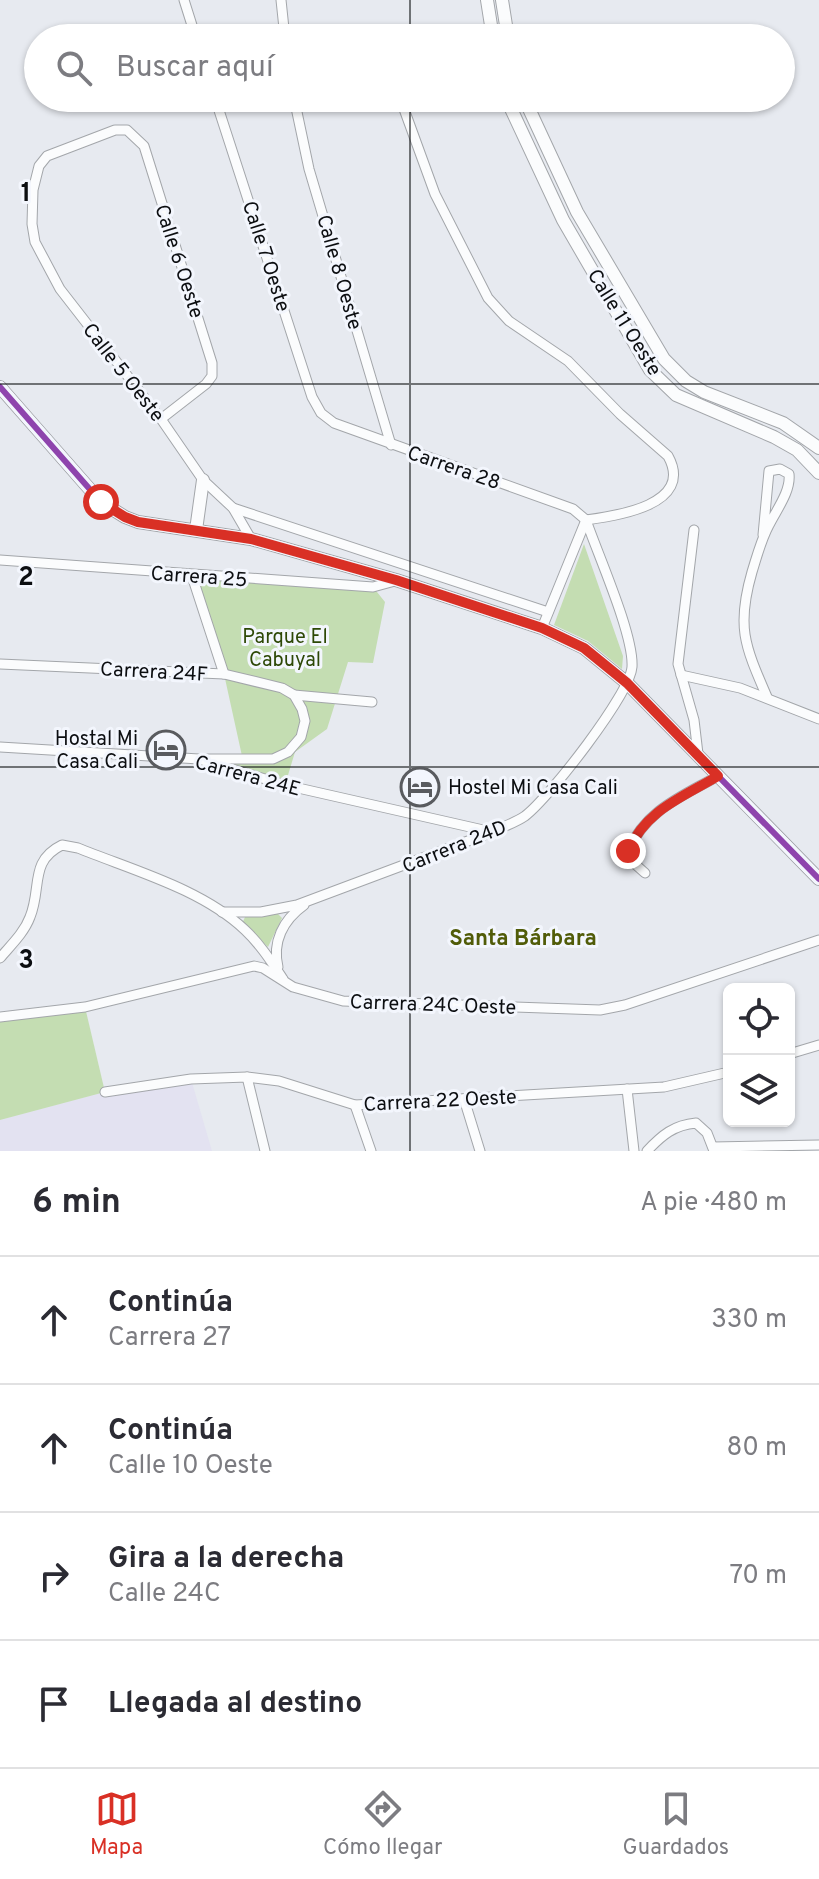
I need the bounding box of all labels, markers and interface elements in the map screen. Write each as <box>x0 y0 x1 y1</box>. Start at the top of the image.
search box <box>24 24 795 112</box>
icon: search <box>52 46 96 90</box>
text: Buscar aquí <box>116 50 274 87</box>
text: 1 <box>21 178 31 211</box>
street label: Calle 7 Oeste <box>235 198 295 315</box>
street label: Calle 6 Oeste <box>147 201 209 322</box>
street label: Calle 8 Oeste <box>309 212 367 333</box>
street label: Calle 11 Oeste <box>580 265 666 381</box>
street label: Calle 5 Oeste <box>76 318 169 428</box>
street label: Carrera 28 <box>403 441 503 497</box>
route start <box>83 484 119 520</box>
text: 2 <box>18 562 34 595</box>
street label: Carrera 25 <box>150 562 248 594</box>
park label: Parque El Cabuyal <box>242 625 328 674</box>
street label: Carrera 24F <box>99 657 208 689</box>
place label: Hostal Mi Casa Cali <box>55 727 138 776</box>
hotel icon: Hostal Mi Casa Cali <box>145 729 187 771</box>
street label: Carrera 24E <box>192 750 303 804</box>
hotel icon: Hostel Mi Casa Cali <box>399 766 441 808</box>
place label: Hostel Mi Casa Cali <box>448 776 618 802</box>
street label: Carrera 24D <box>399 815 511 881</box>
route end <box>610 833 646 869</box>
district label: Santa Bárbara <box>449 926 597 953</box>
text: 3 <box>18 945 34 978</box>
map controls <box>723 983 795 1127</box>
button: locate <box>723 983 795 1055</box>
street label: Carrera 24C Oeste <box>349 990 517 1022</box>
button: layers <box>723 1055 795 1127</box>
street label: Carrera 22 Oeste <box>363 1085 518 1119</box>
text: 6 min <box>32 1182 121 1225</box>
text: A pie · 480 m <box>640 1187 787 1220</box>
text: Continúa <box>108 1285 233 1322</box>
icon: ahead <box>32 1298 76 1342</box>
text: 330 m <box>711 1304 787 1337</box>
text: Carrera 27 <box>108 1322 231 1355</box>
text: Continúa <box>108 1413 233 1450</box>
icon: ahead <box>32 1426 76 1470</box>
text: 80 m <box>727 1432 787 1465</box>
text: Calle 10 Oeste <box>108 1450 273 1483</box>
text: Gira a la derecha <box>108 1541 344 1578</box>
icon: right <box>32 1554 76 1598</box>
text: 70 m <box>729 1560 787 1593</box>
text: Calle 24C <box>108 1578 221 1611</box>
icon: arrive <box>32 1682 76 1726</box>
text: Llegada al destino <box>108 1686 362 1723</box>
tab: Mapa <box>90 1787 143 1862</box>
tab: Cómo llegar <box>323 1787 443 1862</box>
tab: Guardados <box>623 1787 729 1862</box>

